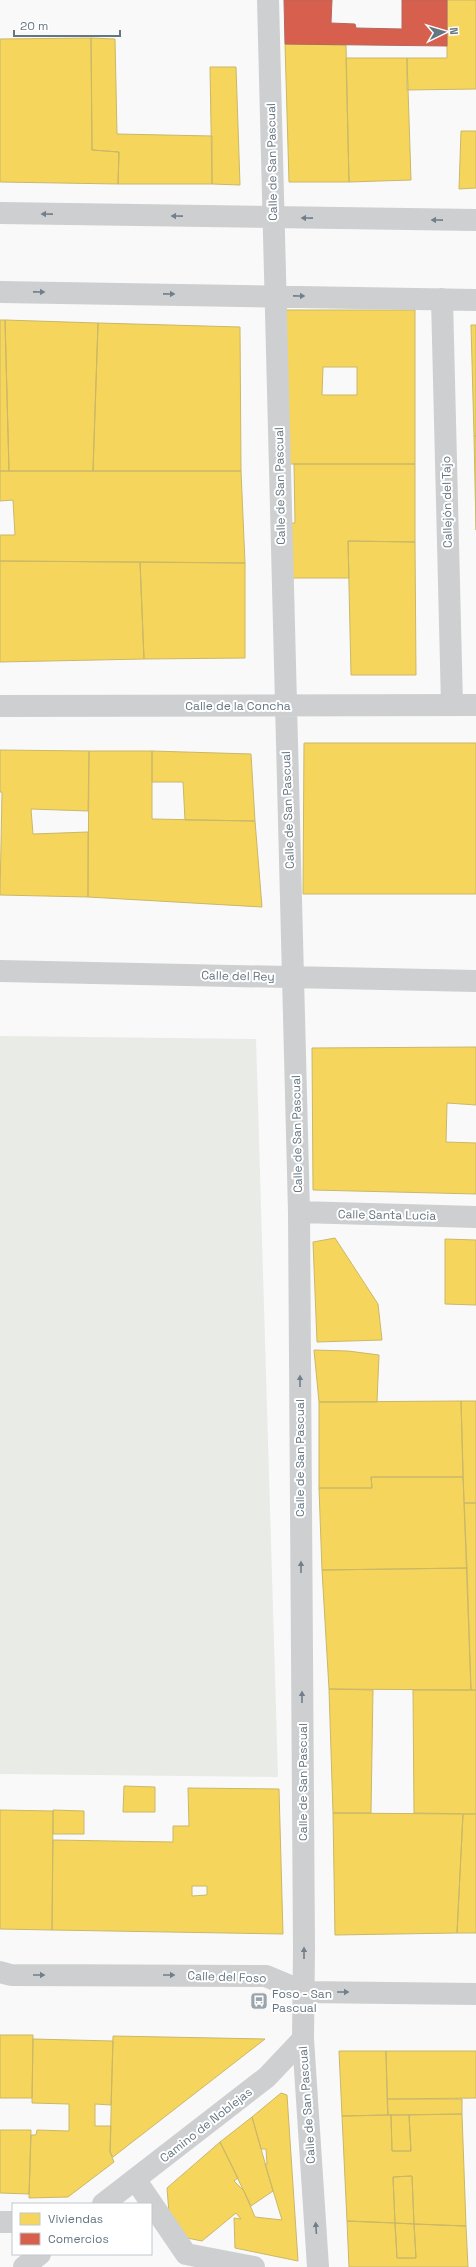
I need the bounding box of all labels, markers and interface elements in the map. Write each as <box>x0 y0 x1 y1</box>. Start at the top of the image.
scale bar <box>14 12 120 38</box>
north arrow <box>424 12 464 52</box>
text: 20 m <box>20 18 48 34</box>
text: N <box>447 27 461 35</box>
street label: Calle de San Pascual <box>263 103 281 221</box>
one-way arrow <box>40 211 53 217</box>
one-way arrow <box>170 213 183 219</box>
one-way arrow <box>300 215 313 221</box>
one-way arrow <box>430 217 443 223</box>
one-way arrow <box>33 289 46 295</box>
one-way arrow <box>163 291 176 297</box>
one-way arrow <box>293 293 306 299</box>
street label: Calle de San Pascual <box>271 427 289 545</box>
street label: Callejón del Tajo <box>438 456 456 548</box>
street label: Calle de la Concha <box>185 698 291 714</box>
street label: Calle de San Pascual <box>278 751 298 869</box>
street label: Calle del Rey <box>201 967 275 985</box>
street label: Calle de San Pascual <box>288 1075 306 1193</box>
street label: Calle Santa Lucia <box>338 1206 436 1224</box>
one-way arrow <box>297 1374 303 1387</box>
street label: Calle de San Pascual <box>292 1399 308 1517</box>
one-way arrow <box>298 1560 304 1573</box>
one-way arrow <box>299 1690 305 1703</box>
street label: Calle de San Pascual <box>295 1723 311 1841</box>
one-way arrow <box>301 1946 307 1959</box>
street label: Calle del Foso <box>187 1968 267 1986</box>
one-way arrow <box>33 1972 46 1978</box>
one-way arrow <box>163 1972 176 1978</box>
place label: Foso - San Pascual <box>272 1986 332 2016</box>
one-way arrow <box>337 1989 350 1995</box>
bus stop icon: Foso - San Pascual <box>249 1991 269 2011</box>
street label: Calle de San Pascual <box>295 2046 319 2164</box>
street label: Camino de Noblejas <box>157 2084 255 2166</box>
legend <box>12 2203 152 2255</box>
text: Viviendas <box>48 2211 103 2227</box>
one-way arrow <box>312 2222 319 2234</box>
text: Comercios <box>48 2231 109 2247</box>

